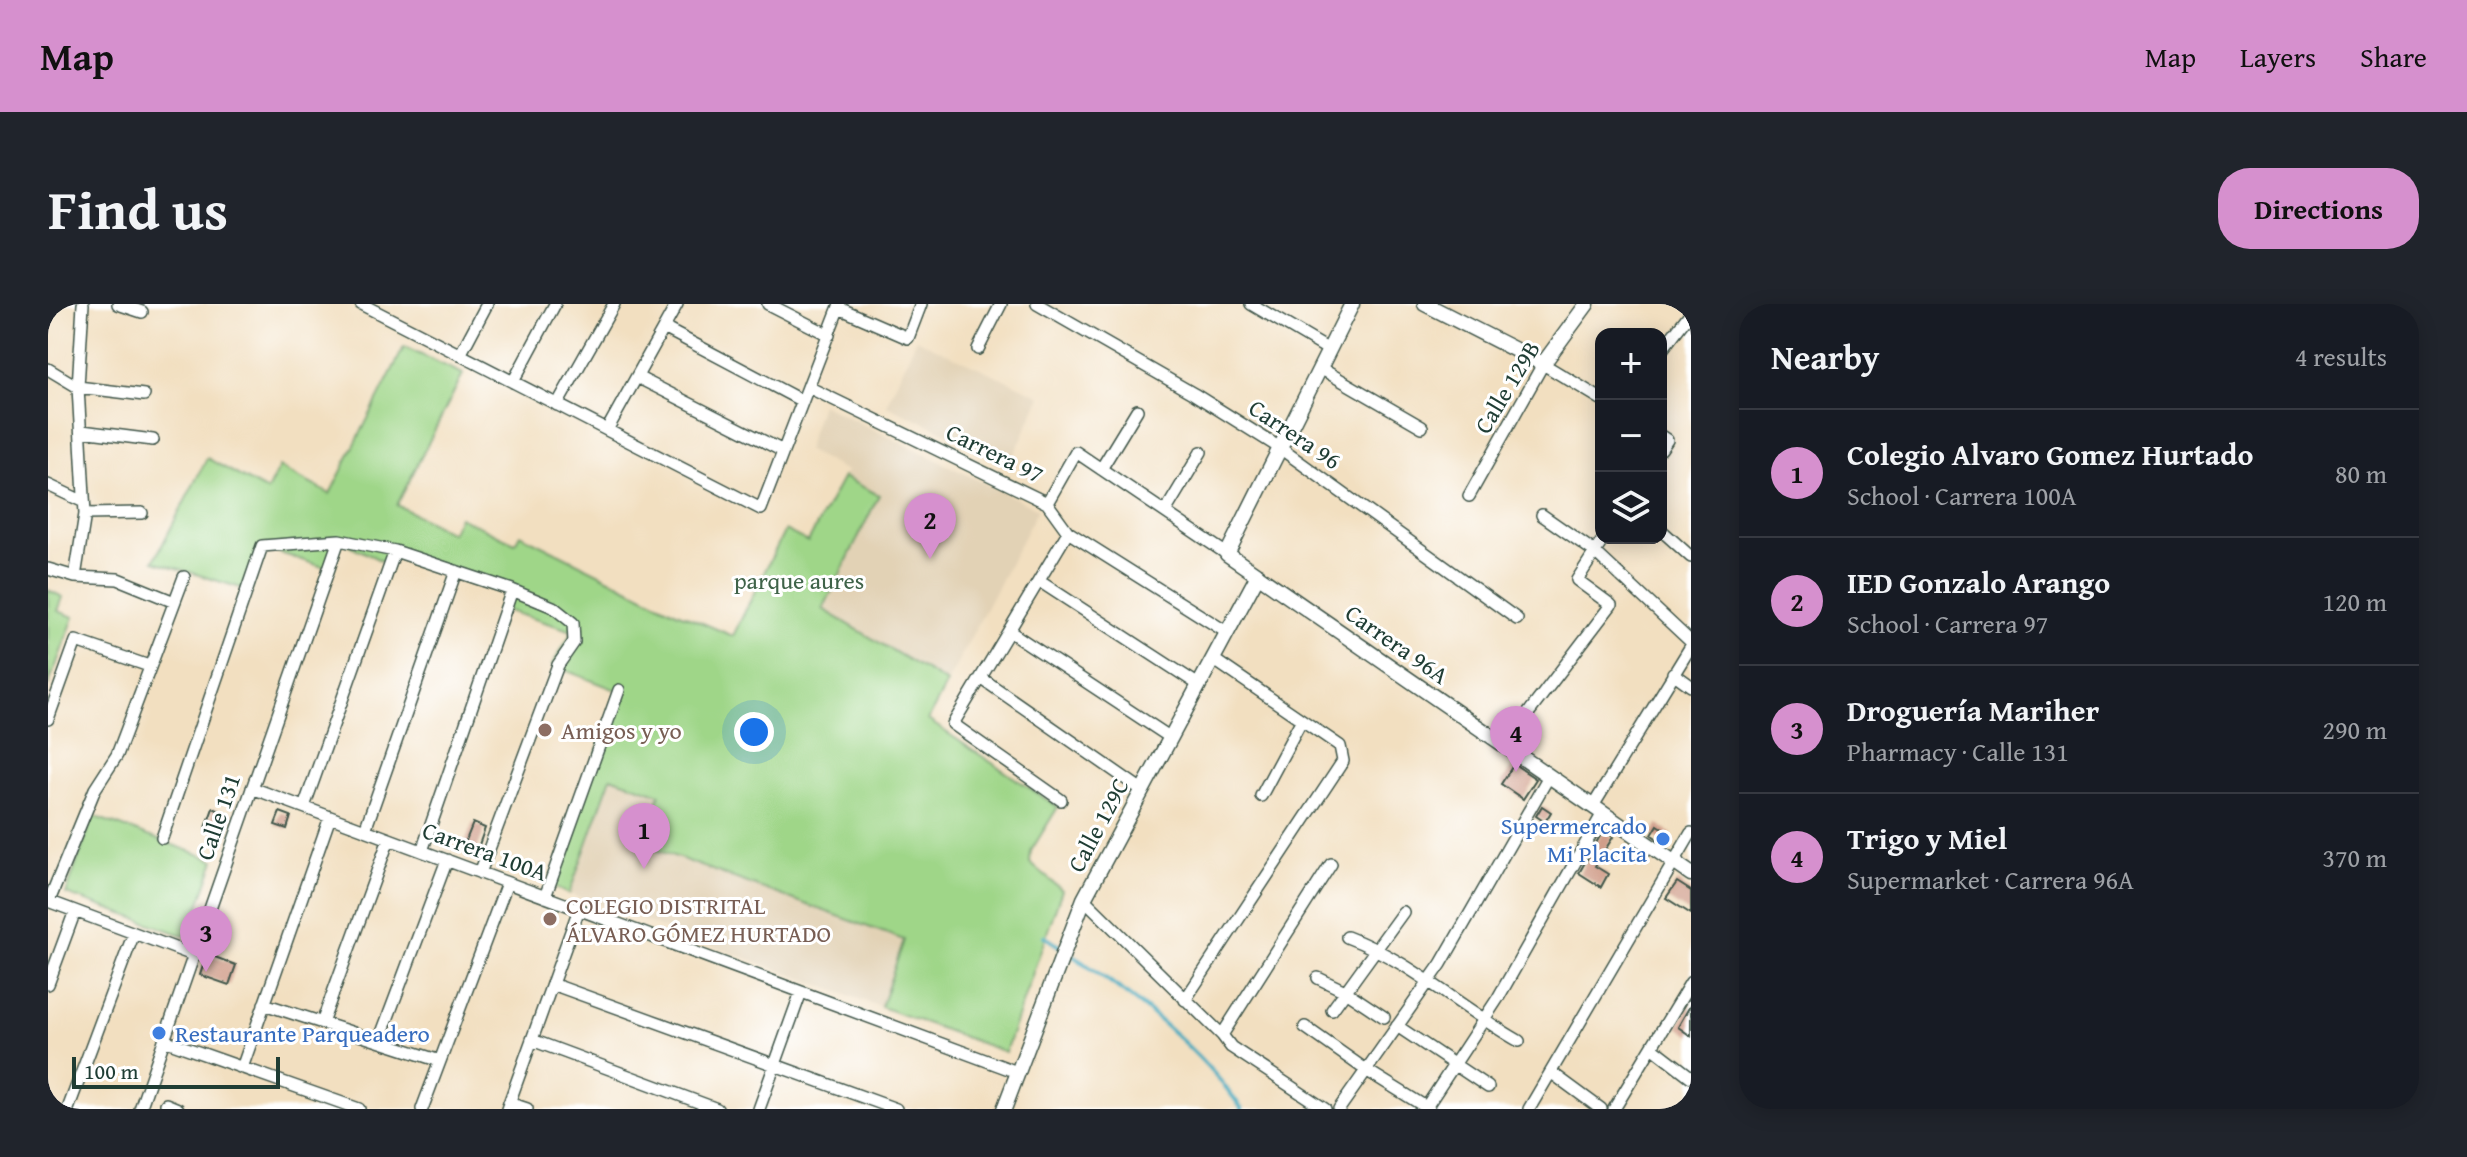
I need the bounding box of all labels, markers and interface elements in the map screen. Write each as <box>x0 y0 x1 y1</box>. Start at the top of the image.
text: Map <box>40 28 114 84</box>
text: Map <box>2145 36 2196 77</box>
text: Layers <box>2240 36 2316 77</box>
text: Share <box>2360 36 2427 77</box>
text: Find us <box>48 167 228 250</box>
button: Directions <box>2218 168 2419 249</box>
map controls <box>1595 328 1667 544</box>
button: + <box>1595 328 1667 400</box>
text: Nearby <box>1771 332 1880 381</box>
street label: Calle 129B <box>1466 334 1548 440</box>
text: 4 results <box>2295 337 2387 376</box>
street label: Carrera 96 <box>1242 390 1348 478</box>
button: − <box>1595 400 1667 472</box>
street label: Carrera 97 <box>940 414 1050 492</box>
text: Colegio Alvaro Gomez Hurtado <box>1847 432 2253 476</box>
text: 1 <box>1790 454 1804 493</box>
text: 80 m <box>2335 454 2387 493</box>
button: layers <box>1595 472 1667 544</box>
text: School · Carrera 100A <box>1847 476 2076 515</box>
pin: 2 <box>904 493 956 559</box>
text: IED Gonzalo Arango <box>1847 560 2110 604</box>
park label: parque aures <box>734 563 864 598</box>
text: 2 <box>1790 582 1804 621</box>
text: 120 m <box>2322 582 2387 621</box>
street label: Carrera 96A <box>1338 596 1456 693</box>
text: School · Carrera 97 <box>1847 604 2048 643</box>
text: Droguería Mariher <box>1847 688 2099 732</box>
pin: 4 <box>1490 706 1542 772</box>
text: 3 <box>1790 710 1804 749</box>
text: 290 m <box>2322 710 2387 749</box>
your location <box>734 712 774 752</box>
place label: Amigos y yo <box>561 713 682 748</box>
marker: Amigos y yo <box>536 721 554 739</box>
text: Pharmacy · Calle 131 <box>1847 732 2069 771</box>
street label: Calle 131 <box>187 769 249 865</box>
street label: Calle 129C <box>1059 772 1137 878</box>
pin: 1 <box>618 803 670 869</box>
place label: Supermercado Mi Placita <box>1501 808 1648 871</box>
street label: Carrera 100A <box>418 812 553 890</box>
text: Trigo y Miel <box>1847 816 2007 860</box>
marker: Supermercado Mi Placita <box>1654 830 1672 848</box>
text: 4 <box>1790 838 1804 877</box>
text: 370 m <box>2322 838 2387 877</box>
text: Supermarket · Carrera 96A <box>1847 860 2134 899</box>
place label: COLEGIO DISTRITAL ÁLVARO GÓMEZ HURTADO <box>566 888 831 951</box>
pin: 3 <box>180 906 232 972</box>
marker: COLEGIO DISTRITAL ÁLVARO GÓMEZ HURTADO <box>541 910 559 928</box>
place label: Restaurante Parqueadero <box>175 1016 430 1051</box>
marker: Restaurante Parqueadero <box>150 1024 168 1042</box>
scale bar <box>72 1053 280 1089</box>
text: 100 m <box>84 1055 139 1087</box>

